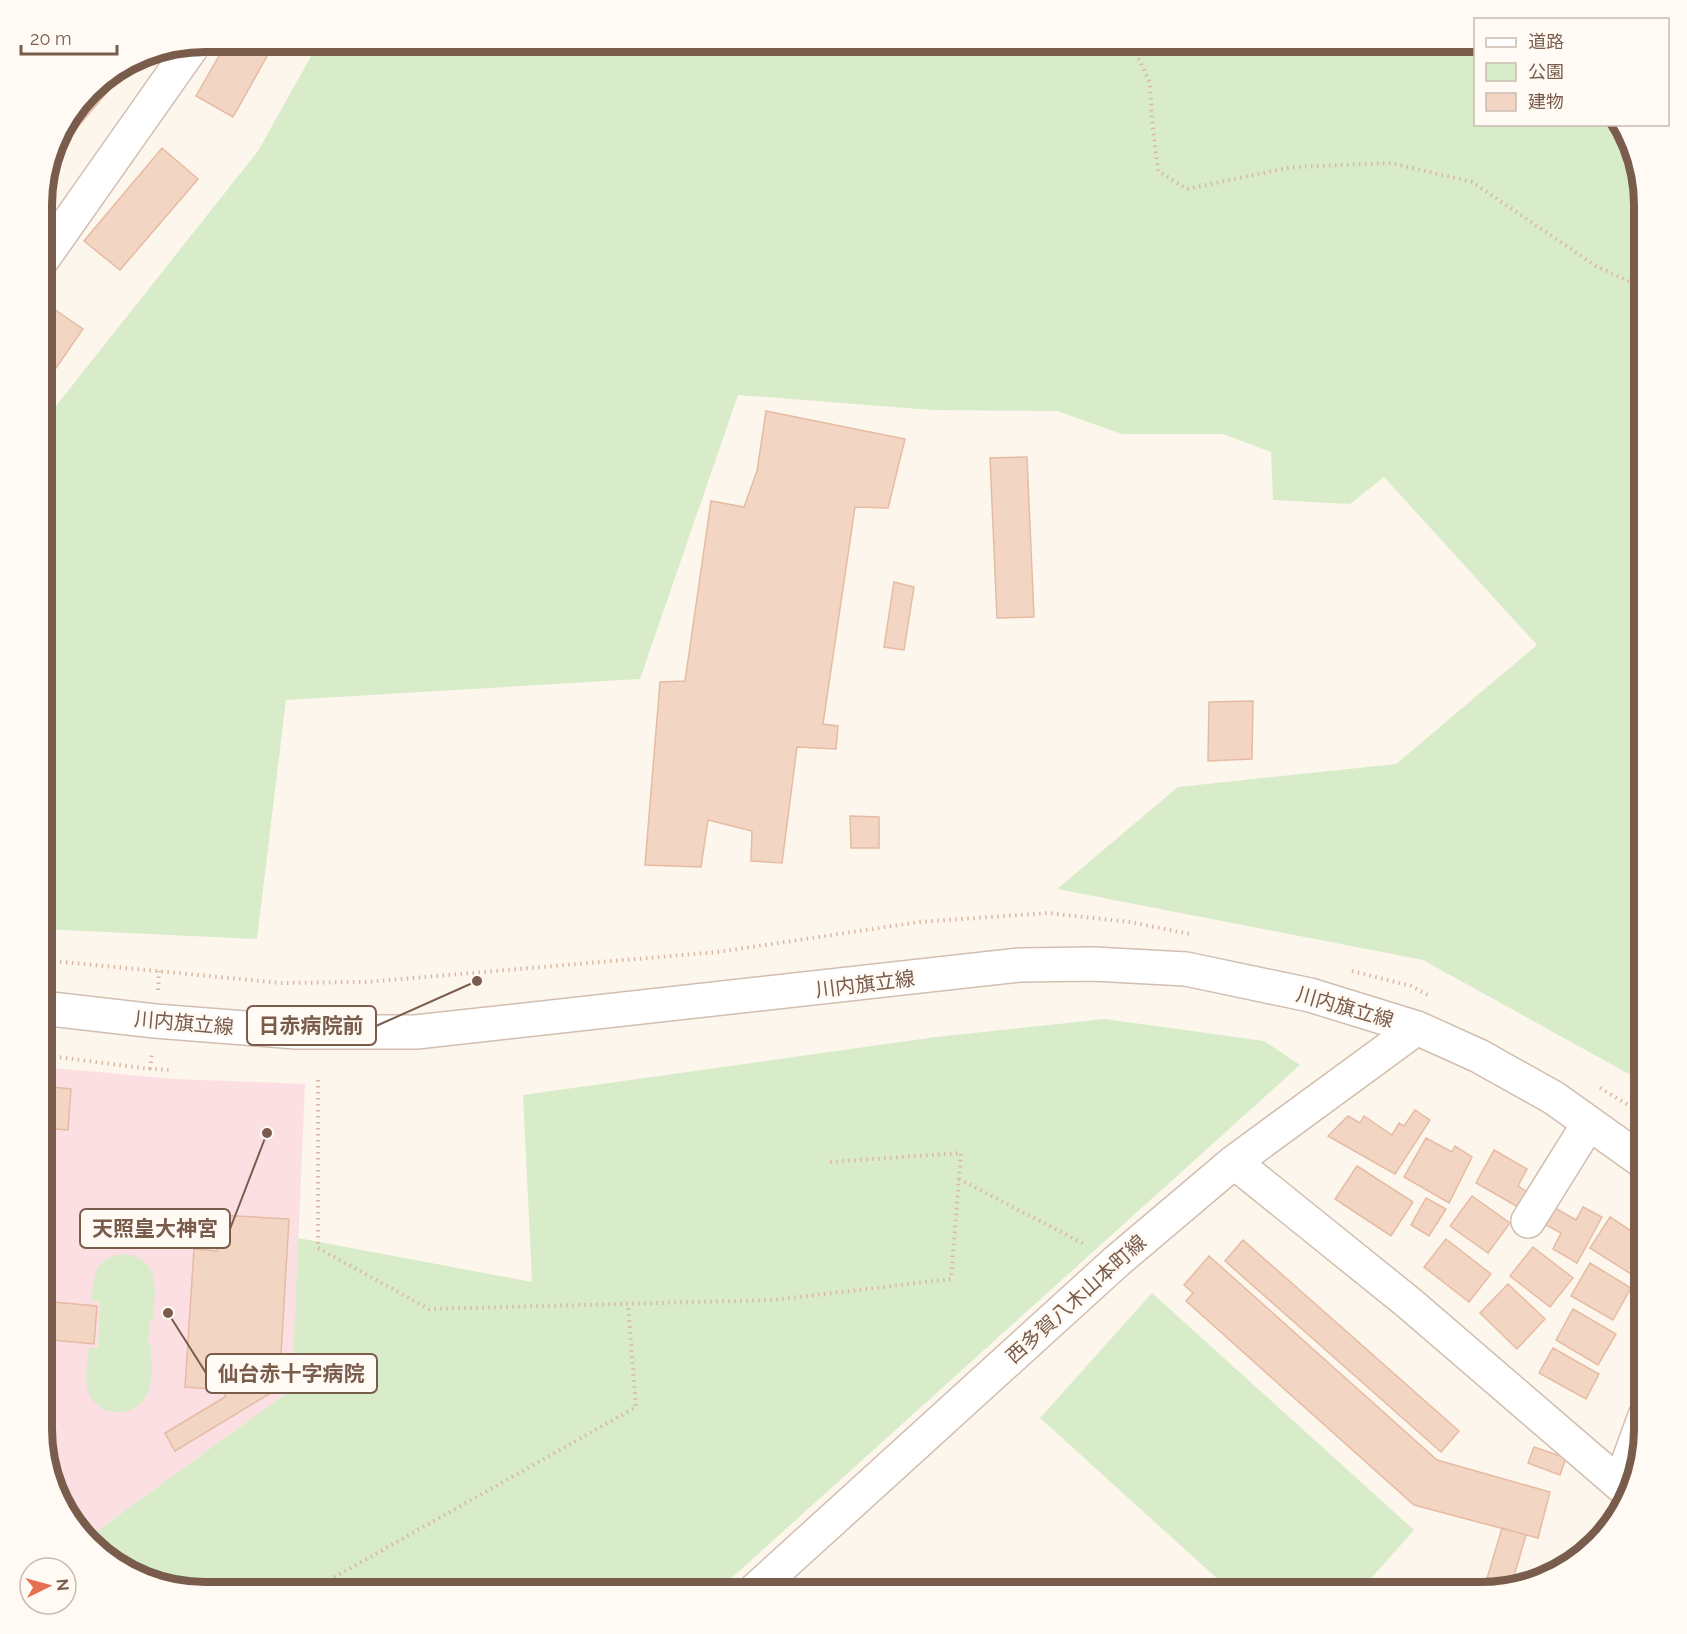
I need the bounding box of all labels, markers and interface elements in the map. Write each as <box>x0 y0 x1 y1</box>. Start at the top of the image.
scale bar <box>21 18 117 56</box>
legend <box>1474 18 1669 126</box>
text: 20 m <box>30 28 72 49</box>
text: 道路 <box>1528 31 1564 52</box>
text: 公園 <box>1528 61 1564 82</box>
text: 建物 <box>1528 91 1564 112</box>
street label: 川内旗立線 <box>814 966 916 1002</box>
street label: 川内旗立線 <box>1294 982 1396 1032</box>
callout: 日赤病院前 <box>247 1006 376 1045</box>
street label: 川内旗立線 <box>133 1007 235 1039</box>
text: 日赤病院前 <box>259 1013 364 1038</box>
callout: 天照皇大神宮 <box>80 1209 230 1248</box>
text: 天照皇大神宮 <box>92 1216 218 1241</box>
street label: 西多賀八木山本町線 <box>1001 1230 1151 1368</box>
callout: 仙台赤十字病院 <box>206 1354 377 1393</box>
text: 仙台赤十字病院 <box>218 1361 365 1386</box>
north arrow <box>18 1556 78 1616</box>
text: N <box>52 1578 72 1592</box>

